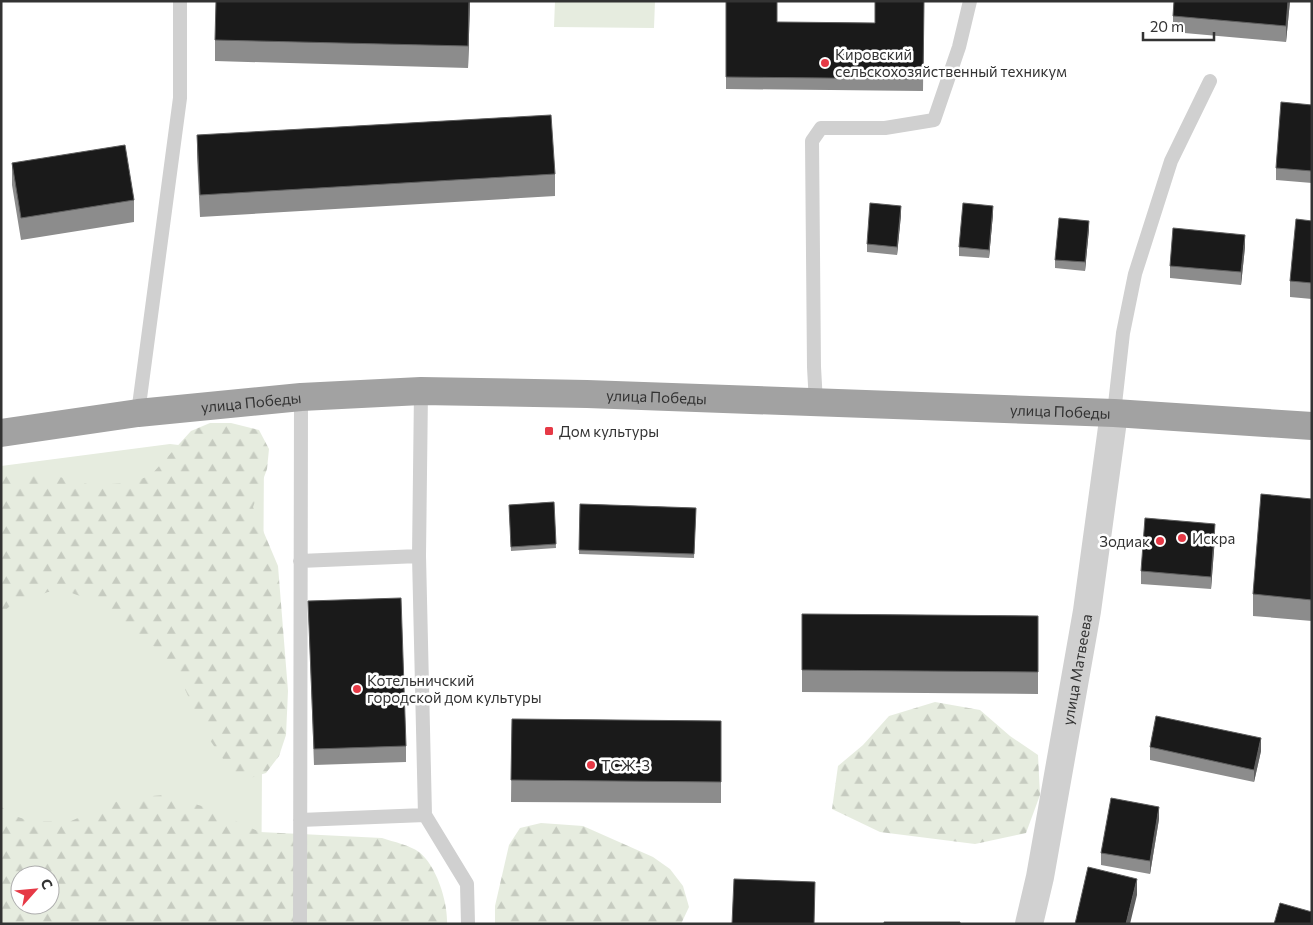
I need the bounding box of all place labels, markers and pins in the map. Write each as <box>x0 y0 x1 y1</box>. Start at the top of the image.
place label: Кировский сельскохозяйственный техникум <box>835 45 1067 80</box>
marker: Кировский сельскохозяйственный техникум <box>819 57 831 69</box>
place label: Дом культуры <box>559 422 659 440</box>
marker: Дом культуры <box>543 425 555 437</box>
place label: Искра <box>1192 529 1235 547</box>
place label: Зодиак <box>1099 532 1150 550</box>
marker: Искра <box>1176 532 1188 544</box>
marker: Зодиак <box>1154 535 1166 547</box>
place label: Котельничский городской дом культуры <box>367 671 542 706</box>
marker: Котельничский городской дом культуры <box>351 683 363 695</box>
place label: ТСЖ-3 <box>601 756 650 774</box>
marker: ТСЖ-3 <box>585 759 597 771</box>

